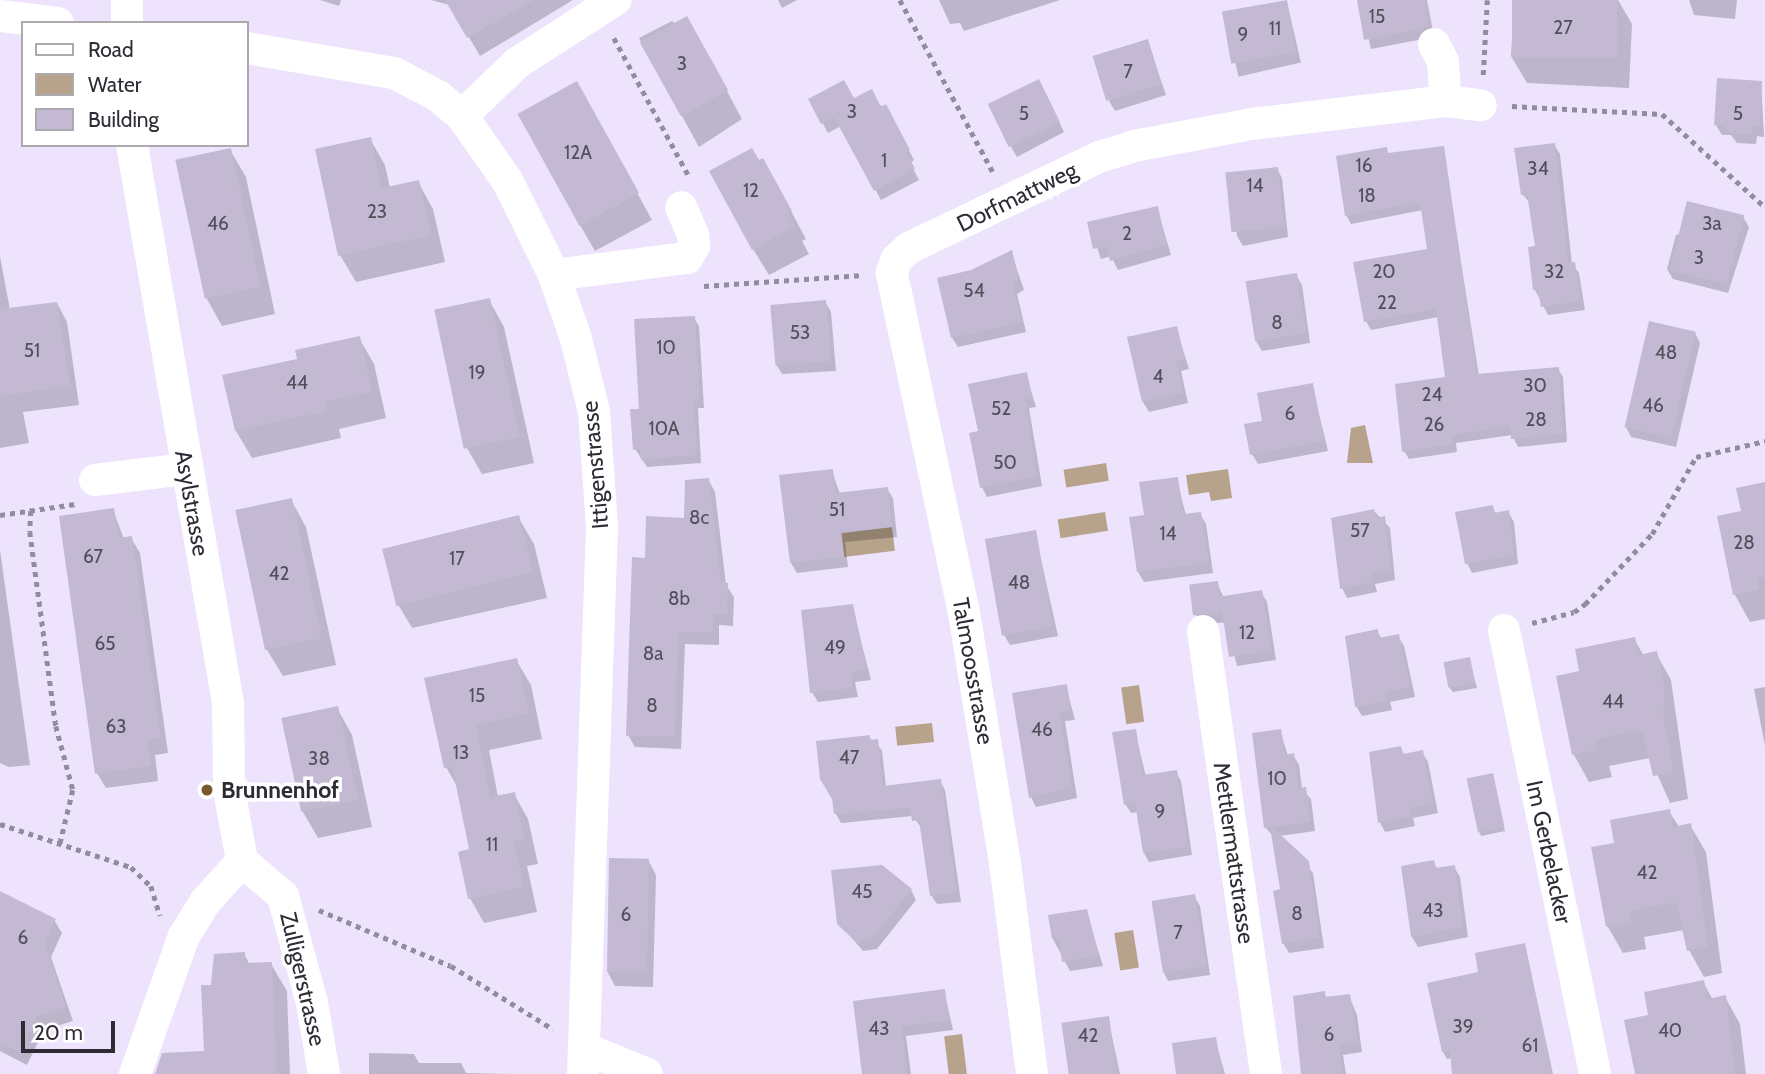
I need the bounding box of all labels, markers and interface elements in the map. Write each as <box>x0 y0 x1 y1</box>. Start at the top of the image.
house number: 15 <box>1369 6 1385 28</box>
house number: 27 <box>1553 17 1573 39</box>
house number: 11 <box>1269 18 1281 40</box>
legend <box>21 21 248 147</box>
house number: 9 <box>1238 24 1248 46</box>
text: Road <box>88 37 134 62</box>
house number: 3 <box>677 53 687 75</box>
house number: 7 <box>1123 61 1133 83</box>
text: Water <box>88 72 141 97</box>
house number: 3 <box>847 101 857 123</box>
house number: 5 <box>1019 103 1029 125</box>
house number: 5 <box>1733 103 1743 125</box>
text: Building <box>88 107 159 132</box>
house number: 12A <box>564 142 592 164</box>
house number: 1 <box>881 150 887 172</box>
house number: 16 <box>1356 155 1372 177</box>
street label: Dorfmattweg <box>952 156 1082 238</box>
house number: 34 <box>1527 158 1549 180</box>
house number: 14 <box>1246 175 1264 197</box>
house number: 12 <box>743 180 759 202</box>
house number: 18 <box>1358 185 1376 207</box>
house number: 23 <box>367 201 387 223</box>
house number: 46 <box>207 213 229 235</box>
house number: 3a <box>1702 213 1722 235</box>
house number: 2 <box>1122 223 1132 245</box>
house number: 3 <box>1694 247 1704 269</box>
house number: 20 <box>1372 261 1396 283</box>
house number: 32 <box>1544 261 1564 283</box>
house number: 54 <box>963 280 985 302</box>
house number: 22 <box>1377 292 1397 314</box>
house number: 8 <box>1271 312 1283 334</box>
house number: 53 <box>790 322 810 344</box>
house number: 10 <box>656 337 676 359</box>
house number: 51 <box>24 340 40 362</box>
house number: 48 <box>1655 342 1677 364</box>
house number: 19 <box>469 362 485 384</box>
house number: 4 <box>1153 366 1163 388</box>
house number: 44 <box>286 372 308 394</box>
house number: 30 <box>1523 375 1547 397</box>
house number: 24 <box>1422 384 1442 406</box>
house number: 46 <box>1642 395 1664 417</box>
house number: 52 <box>991 398 1011 420</box>
street label: Ittigenstrasse <box>576 400 614 530</box>
house number: 6 <box>1285 403 1295 425</box>
house number: 28 <box>1525 409 1547 431</box>
house number: 26 <box>1424 414 1444 436</box>
house number: 10A <box>649 418 679 440</box>
street label: Asylstrasse <box>169 448 215 558</box>
house number: 50 <box>993 452 1017 474</box>
house number: 51 <box>829 499 845 521</box>
house number: 8c <box>689 507 709 529</box>
house number: 57 <box>1350 520 1370 542</box>
house number: 14 <box>1159 523 1177 545</box>
house number: 28 <box>1733 532 1755 554</box>
house number: 67 <box>83 546 103 568</box>
house number: 17 <box>449 548 465 570</box>
house number: 42 <box>269 563 289 585</box>
house number: 48 <box>1008 572 1030 594</box>
house number: 8b <box>668 588 690 610</box>
street label: Talmoosstrasse <box>947 595 999 747</box>
house number: 12 <box>1239 622 1255 644</box>
house number: 65 <box>94 633 116 655</box>
house number: 49 <box>824 637 846 659</box>
house number: 8a <box>643 643 663 665</box>
house number: 15 <box>469 685 485 707</box>
house number: 44 <box>1602 691 1624 713</box>
house number: 8 <box>646 695 658 717</box>
house number: 63 <box>105 716 127 738</box>
house number: 46 <box>1031 719 1053 741</box>
house number: 13 <box>453 742 469 764</box>
house number: 47 <box>839 747 859 769</box>
house number: 38 <box>308 748 330 770</box>
street label: Mettlermattstrasse <box>1208 761 1260 945</box>
house number: 10 <box>1267 768 1287 790</box>
place label: Brunnenhof <box>221 776 339 804</box>
street label: Im Gerbelacker <box>1520 778 1578 926</box>
marker: Brunnenhof <box>199 782 215 798</box>
house number: 9 <box>1155 801 1165 823</box>
house number: 11 <box>486 834 498 856</box>
house number: 42 <box>1637 862 1657 884</box>
house number: 45 <box>851 881 873 903</box>
house number: 43 <box>1422 900 1444 922</box>
house number: 8 <box>1291 903 1303 925</box>
house number: 6 <box>621 904 631 926</box>
street label: Zulligerstrasse <box>274 909 332 1049</box>
house number: 7 <box>1173 922 1183 944</box>
house number: 6 <box>18 927 28 949</box>
scale bar <box>24 1007 119 1052</box>
house number: 39 <box>1452 1016 1474 1038</box>
house number: 43 <box>868 1018 890 1040</box>
text: 20 m <box>34 1020 83 1045</box>
house number: 40 <box>1658 1020 1682 1042</box>
house number: 6 <box>1324 1024 1334 1046</box>
house number: 42 <box>1078 1025 1098 1047</box>
house number: 61 <box>1522 1035 1538 1057</box>

